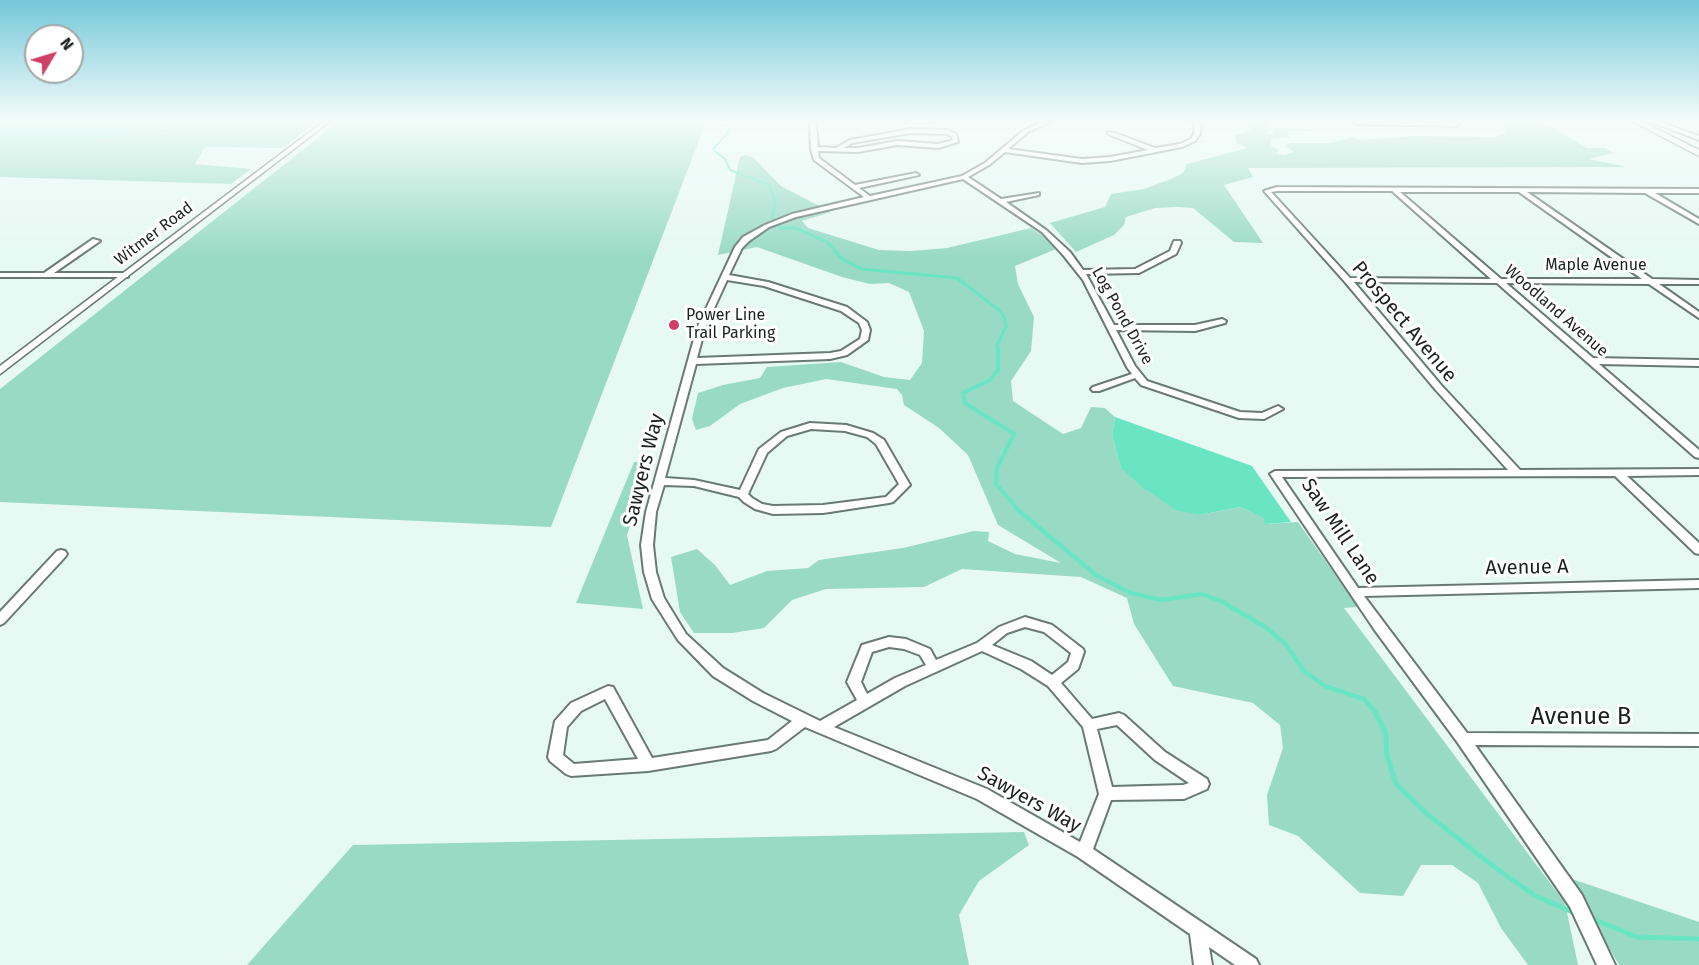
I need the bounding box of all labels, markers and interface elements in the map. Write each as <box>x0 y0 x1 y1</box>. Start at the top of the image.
north arrow <box>24 24 84 84</box>
text: N <box>56 34 78 54</box>
street label: Witmer Road <box>111 198 197 270</box>
street label: Maple Avenue <box>1545 256 1647 276</box>
street label: Prospect Avenue <box>1346 257 1462 387</box>
street label: Woodland Avenue <box>1500 261 1612 361</box>
street label: Log Pond Drive <box>1087 264 1157 368</box>
place label: Power Line Trail Parking <box>686 306 775 344</box>
marker: Power Line Trail Parking <box>667 318 681 332</box>
street label: Sawyers Way <box>618 411 670 529</box>
street label: Saw Mill Lane <box>1296 474 1384 590</box>
street label: Avenue A <box>1485 555 1569 581</box>
street label: Avenue B <box>1531 703 1631 731</box>
street label: Sawyers Way <box>973 762 1085 838</box>

